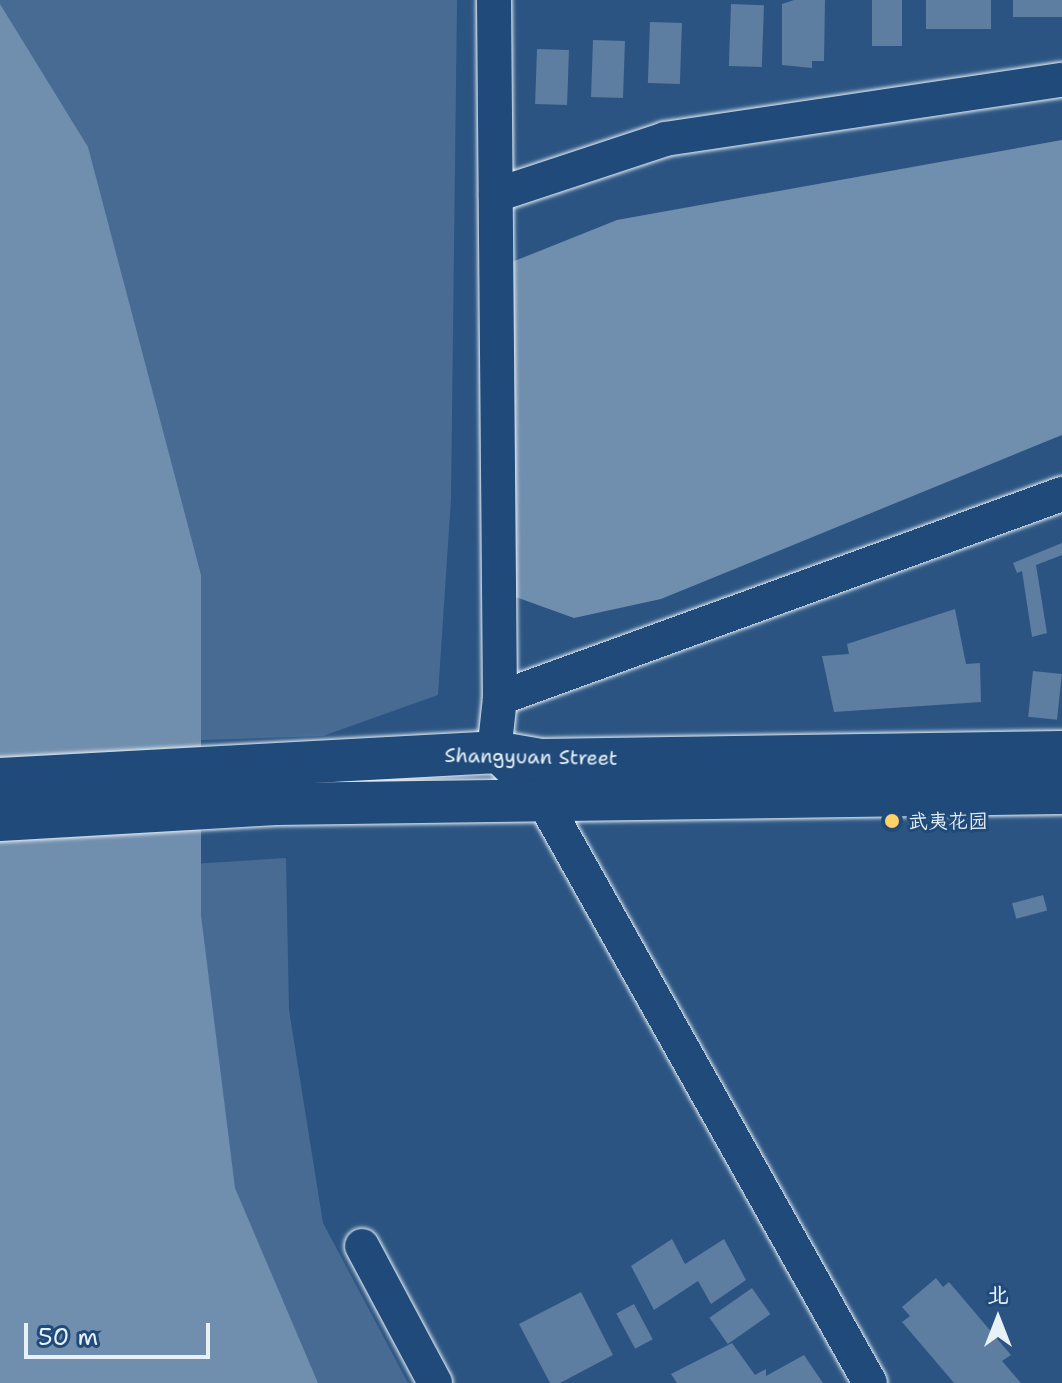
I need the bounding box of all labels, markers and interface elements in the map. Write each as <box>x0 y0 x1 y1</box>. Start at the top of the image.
street label: Shangyuan Street <box>444 743 618 771</box>
place label: 武夷花园 <box>908 809 988 833</box>
marker: 武夷花园 <box>883 812 901 830</box>
north arrow <box>958 1279 1038 1359</box>
text: 北 <box>987 1280 1009 1309</box>
scale bar <box>28 1307 214 1357</box>
text: 50 m <box>38 1321 98 1353</box>

